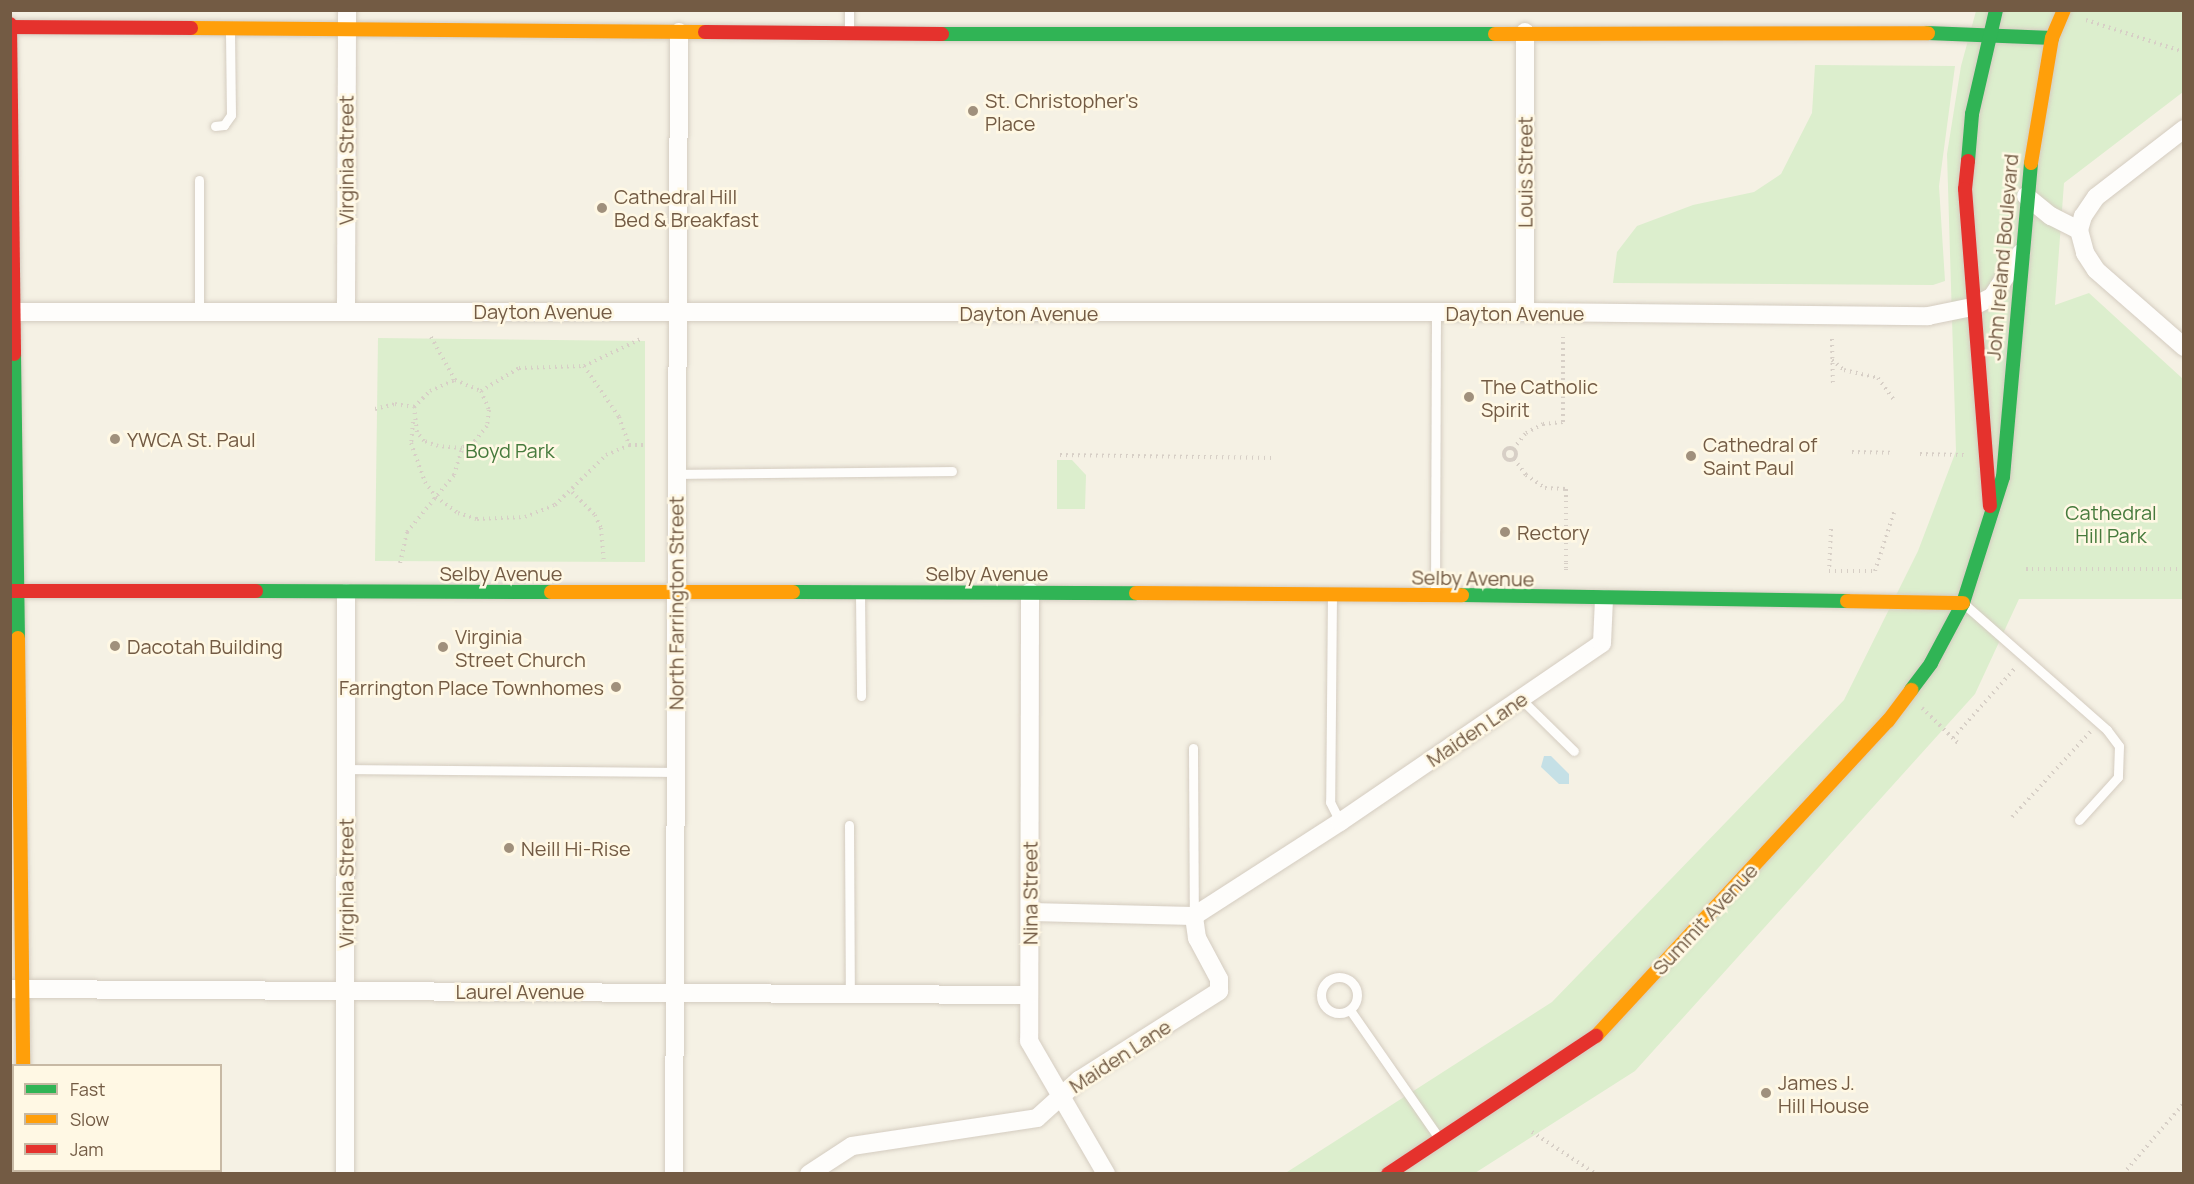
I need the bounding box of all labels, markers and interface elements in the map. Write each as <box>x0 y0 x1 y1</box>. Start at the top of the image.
place label: St. Christopher's Place <box>985 88 1138 135</box>
street label: Virginia Street <box>334 95 358 225</box>
marker: St. Christopher's Place <box>966 104 980 118</box>
street label: Louis Street <box>1513 116 1537 228</box>
street label: John Ireland Boulevard <box>1981 153 2023 361</box>
place label: Cathedral Hill Bed & Breakfast <box>614 184 759 231</box>
marker: Cathedral Hill Bed & Breakfast <box>595 201 609 215</box>
street label: Dayton Avenue <box>473 299 613 323</box>
street label: Dayton Avenue <box>959 301 1099 325</box>
street label: Dayton Avenue <box>1445 301 1585 325</box>
place label: The Catholic Spirit <box>1481 374 1598 421</box>
marker: The Catholic Spirit <box>1462 390 1476 404</box>
place label: YWCA St. Paul <box>127 427 256 451</box>
marker: YWCA St. Paul <box>108 432 122 446</box>
place label: Cathedral of Saint Paul <box>1703 432 1817 479</box>
park label: Boyd Park <box>465 438 555 462</box>
marker: Cathedral of Saint Paul <box>1684 449 1698 463</box>
street label: North Farrington Street <box>664 496 688 710</box>
park label: Cathedral Hill Park <box>2065 501 2157 548</box>
place label: Rectory <box>1517 520 1589 544</box>
marker: Rectory <box>1498 525 1512 539</box>
street label: Selby Avenue <box>439 561 563 585</box>
street label: Selby Avenue <box>925 561 1049 585</box>
street label: Selby Avenue <box>1411 565 1535 591</box>
place label: Virginia Street Church <box>455 624 586 671</box>
place label: Dacotah Building <box>127 634 283 658</box>
marker: Dacotah Building <box>108 639 122 653</box>
marker: Virginia Street Church <box>436 640 450 654</box>
place label: Farrington Place Townhomes <box>339 675 604 699</box>
marker: Farrington Place Townhomes <box>609 680 623 694</box>
street label: Maiden Lane <box>1422 686 1532 772</box>
street label: Virginia Street <box>334 818 358 948</box>
place label: Neill Hi-Rise <box>521 836 631 860</box>
marker: Neill Hi-Rise <box>502 841 516 855</box>
street label: Nina Street <box>1018 841 1042 945</box>
street label: Summit Avenue <box>1647 858 1763 980</box>
street label: Laurel Avenue <box>455 979 585 1003</box>
street label: Maiden Lane <box>1065 1014 1175 1098</box>
legend <box>12 1064 222 1172</box>
place label: James J. Hill House <box>1778 1070 1869 1117</box>
text: Fast <box>70 1077 105 1101</box>
marker: James J. Hill House <box>1759 1086 1773 1100</box>
text: Slow <box>70 1107 109 1131</box>
text: Jam <box>70 1137 104 1161</box>

